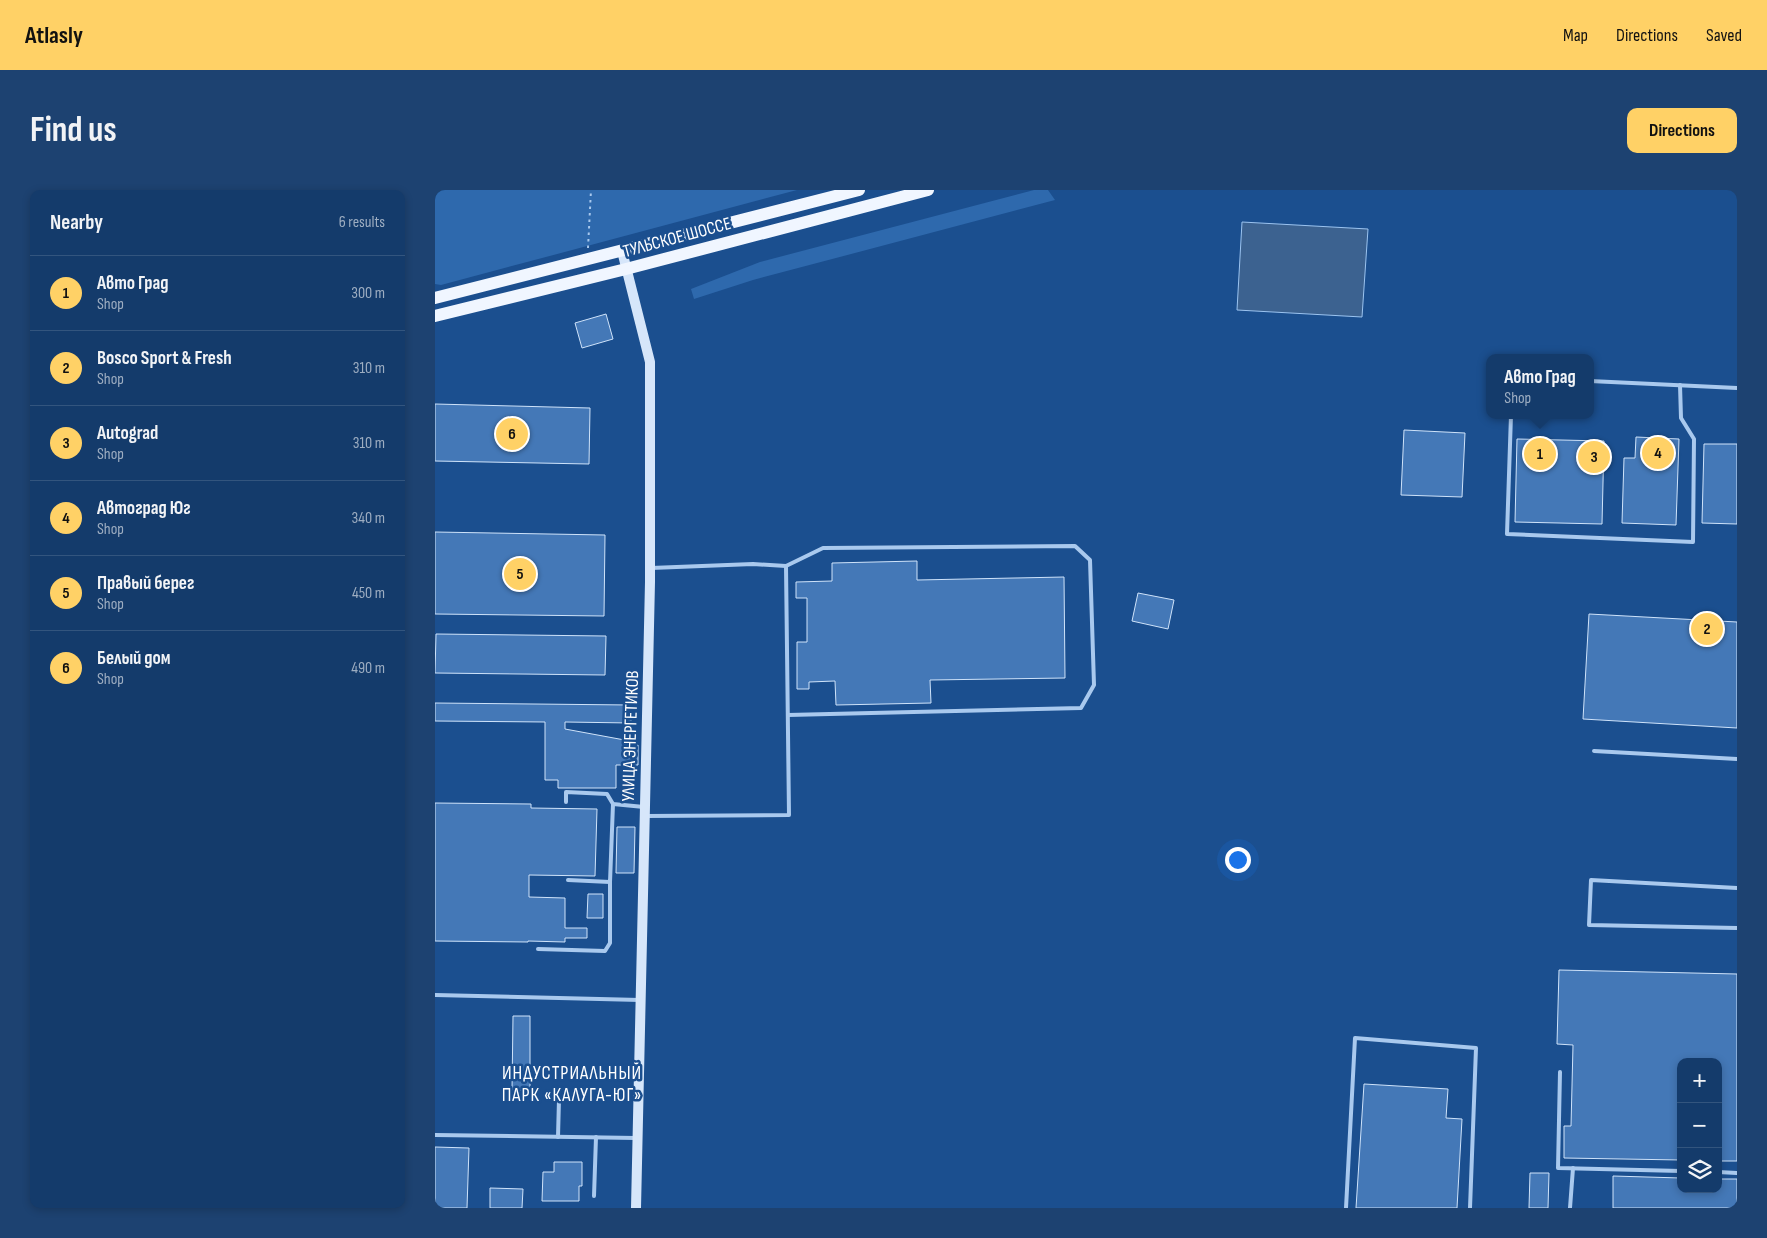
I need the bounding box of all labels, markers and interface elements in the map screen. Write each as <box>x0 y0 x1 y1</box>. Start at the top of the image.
text: Atlasly <box>25 21 83 50</box>
text: Map <box>1563 25 1588 46</box>
text: Directions <box>1616 25 1678 46</box>
text: Saved <box>1706 25 1742 46</box>
button: Directions <box>1627 108 1737 153</box>
text: Find us <box>30 109 117 152</box>
text: Nearby <box>50 210 103 235</box>
text: 6 results <box>339 213 385 232</box>
street label: ТУЛЬСКОЕ ШОССЕ <box>621 213 733 262</box>
text: Авто Град <box>97 272 168 295</box>
text: 1 <box>63 284 69 303</box>
text: 300 m <box>351 284 385 303</box>
text: Shop <box>97 295 124 314</box>
text: Bosco Sport & Fresh <box>97 347 232 370</box>
popup <box>1486 354 1594 419</box>
text: 2 <box>62 359 70 378</box>
text: 310 m <box>353 359 385 378</box>
text: Авто Град <box>1504 366 1576 389</box>
text: Shop <box>97 370 124 389</box>
text: Shop <box>1504 389 1531 408</box>
pin: 6 <box>496 415 528 453</box>
text: Autograd <box>97 422 158 445</box>
text: 3 <box>62 434 70 453</box>
text: 310 m <box>353 434 385 453</box>
pin: 4 <box>1642 434 1674 472</box>
pin: 1 <box>1524 435 1556 473</box>
pin: 3 <box>1578 438 1610 476</box>
text: Shop <box>97 445 124 464</box>
text: Автоград Юг <box>97 497 191 520</box>
text: 4 <box>62 509 70 528</box>
text: 340 m <box>352 509 385 528</box>
text: Shop <box>97 520 124 539</box>
pin: 5 <box>504 555 536 593</box>
text: Правый берег <box>97 572 194 595</box>
text: 5 <box>62 584 70 603</box>
text: 450 m <box>352 584 385 603</box>
text: Shop <box>97 595 124 614</box>
pin: 2 <box>1691 610 1723 648</box>
text: Белый дом <box>97 647 171 670</box>
text: 6 <box>62 659 70 678</box>
text: 490 m <box>351 659 385 678</box>
text: Shop <box>97 670 124 689</box>
street label: УЛИЦА ЭНЕРГЕТИКОВ <box>618 670 643 802</box>
your location <box>1225 847 1251 873</box>
map controls <box>1677 1058 1722 1193</box>
button: + <box>1677 1058 1722 1103</box>
district label: ИНДУСТРИАЛЬНЫЙ ПАРК «КАЛУГА-ЮГ» <box>502 1062 642 1107</box>
button: − <box>1677 1103 1722 1148</box>
button: layers <box>1677 1148 1722 1193</box>

